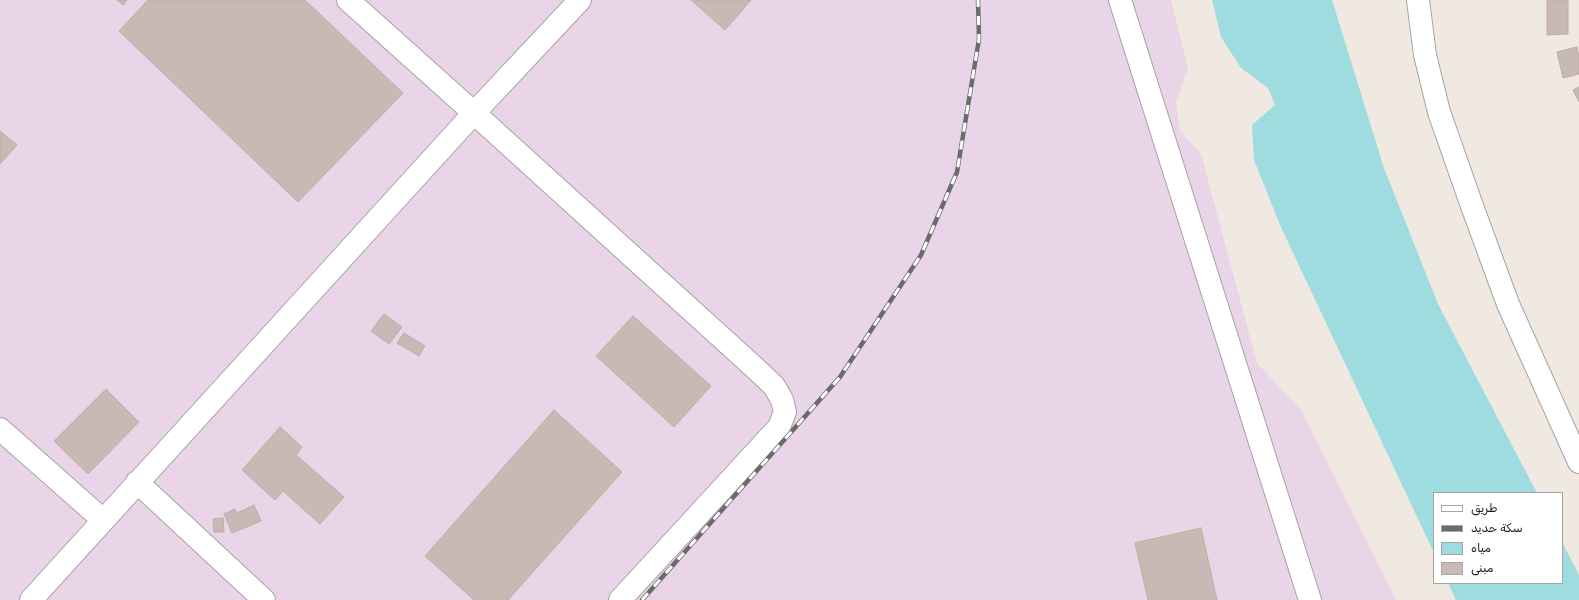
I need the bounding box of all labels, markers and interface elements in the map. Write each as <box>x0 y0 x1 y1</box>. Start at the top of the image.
legend <box>1433 492 1563 584</box>
text: طريق <box>1471 501 1497 515</box>
text: سكة حديد <box>1471 521 1523 535</box>
text: مياه <box>1471 541 1491 555</box>
text: مبنى <box>1471 561 1493 575</box>

